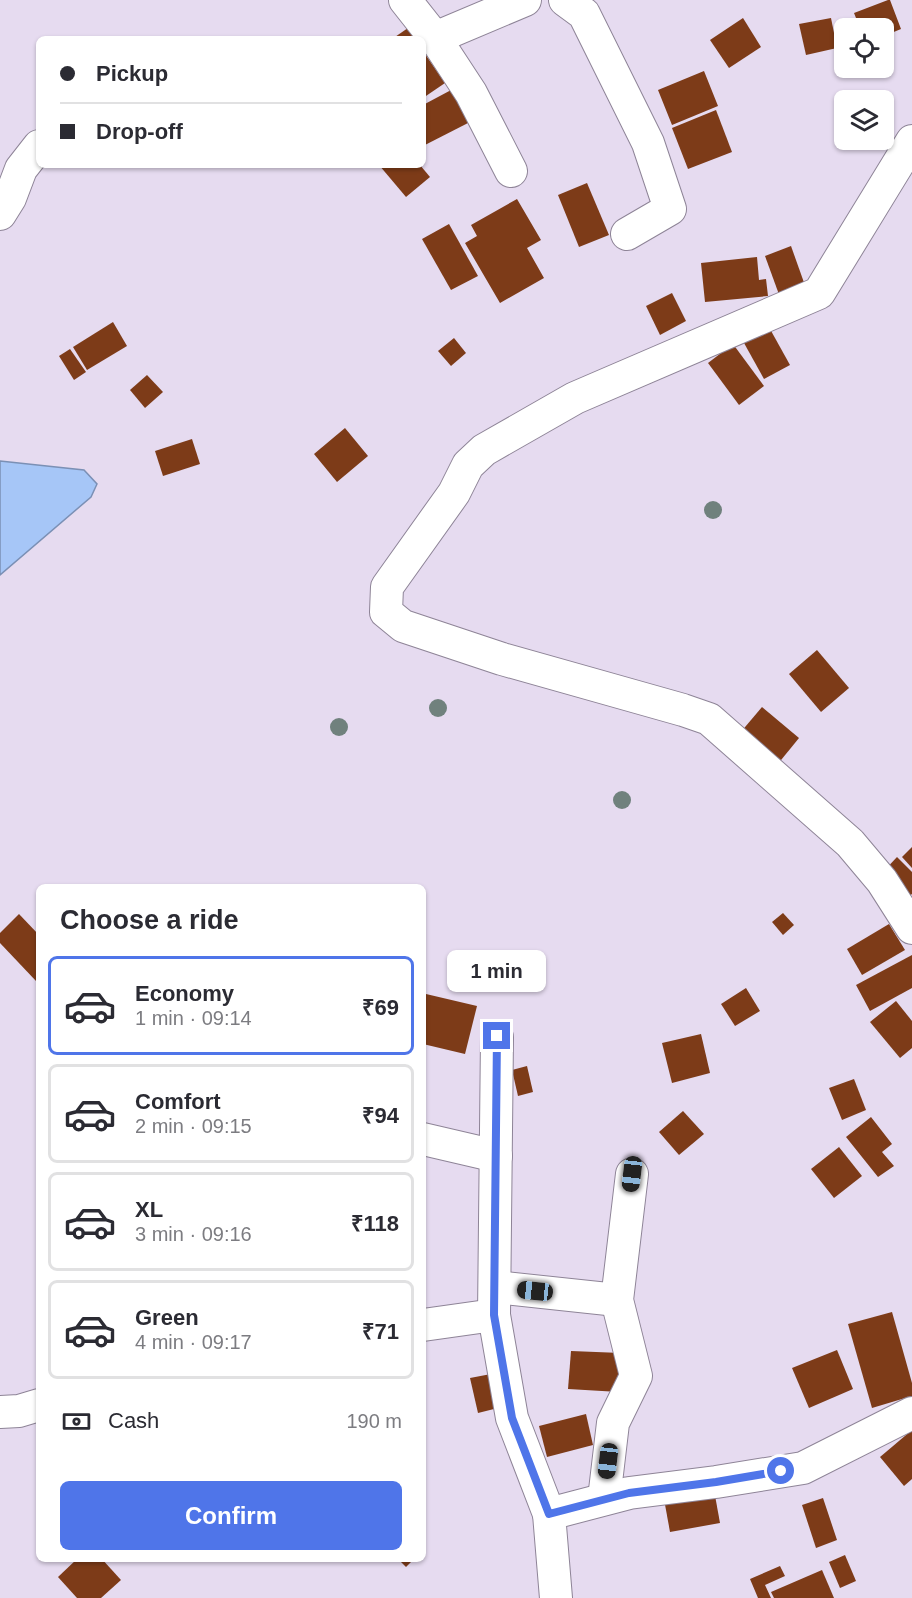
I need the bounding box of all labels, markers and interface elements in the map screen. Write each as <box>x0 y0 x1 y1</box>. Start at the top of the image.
map controls <box>834 18 894 150</box>
button: locate <box>834 18 894 78</box>
text: Pickup <box>96 61 168 86</box>
button: layers <box>834 90 894 150</box>
text: Drop-off <box>96 119 183 144</box>
text: Choose a ride <box>60 905 239 935</box>
callout: 1 min <box>448 949 546 991</box>
text: 1 min <box>470 960 523 982</box>
icon: car <box>63 979 117 1033</box>
text: Economy <box>135 981 234 1006</box>
text: ₹69 <box>362 995 399 1020</box>
text: 1 min · 09:14 <box>135 1007 252 1029</box>
route end <box>483 1022 510 1049</box>
icon: car <box>63 1087 117 1141</box>
text: Comfort <box>135 1089 221 1114</box>
text: ₹94 <box>362 1103 399 1128</box>
text: 2 min · 09:15 <box>135 1115 252 1137</box>
car <box>621 1155 643 1193</box>
icon: car <box>63 1195 117 1249</box>
text: XL <box>135 1197 163 1222</box>
text: ₹118 <box>351 1211 399 1236</box>
text: 3 min · 09:16 <box>135 1223 252 1245</box>
car <box>516 1280 554 1302</box>
icon: car <box>63 1303 117 1357</box>
text: Green <box>135 1305 199 1330</box>
text: ₹71 <box>362 1319 399 1344</box>
text: 4 min · 09:17 <box>135 1331 252 1353</box>
icon: cash <box>60 1405 93 1438</box>
text: Cash <box>108 1408 159 1433</box>
text: 190 m <box>346 1410 402 1432</box>
car <box>597 1442 619 1480</box>
route start <box>767 1457 794 1484</box>
button: Confirm <box>60 1481 402 1550</box>

